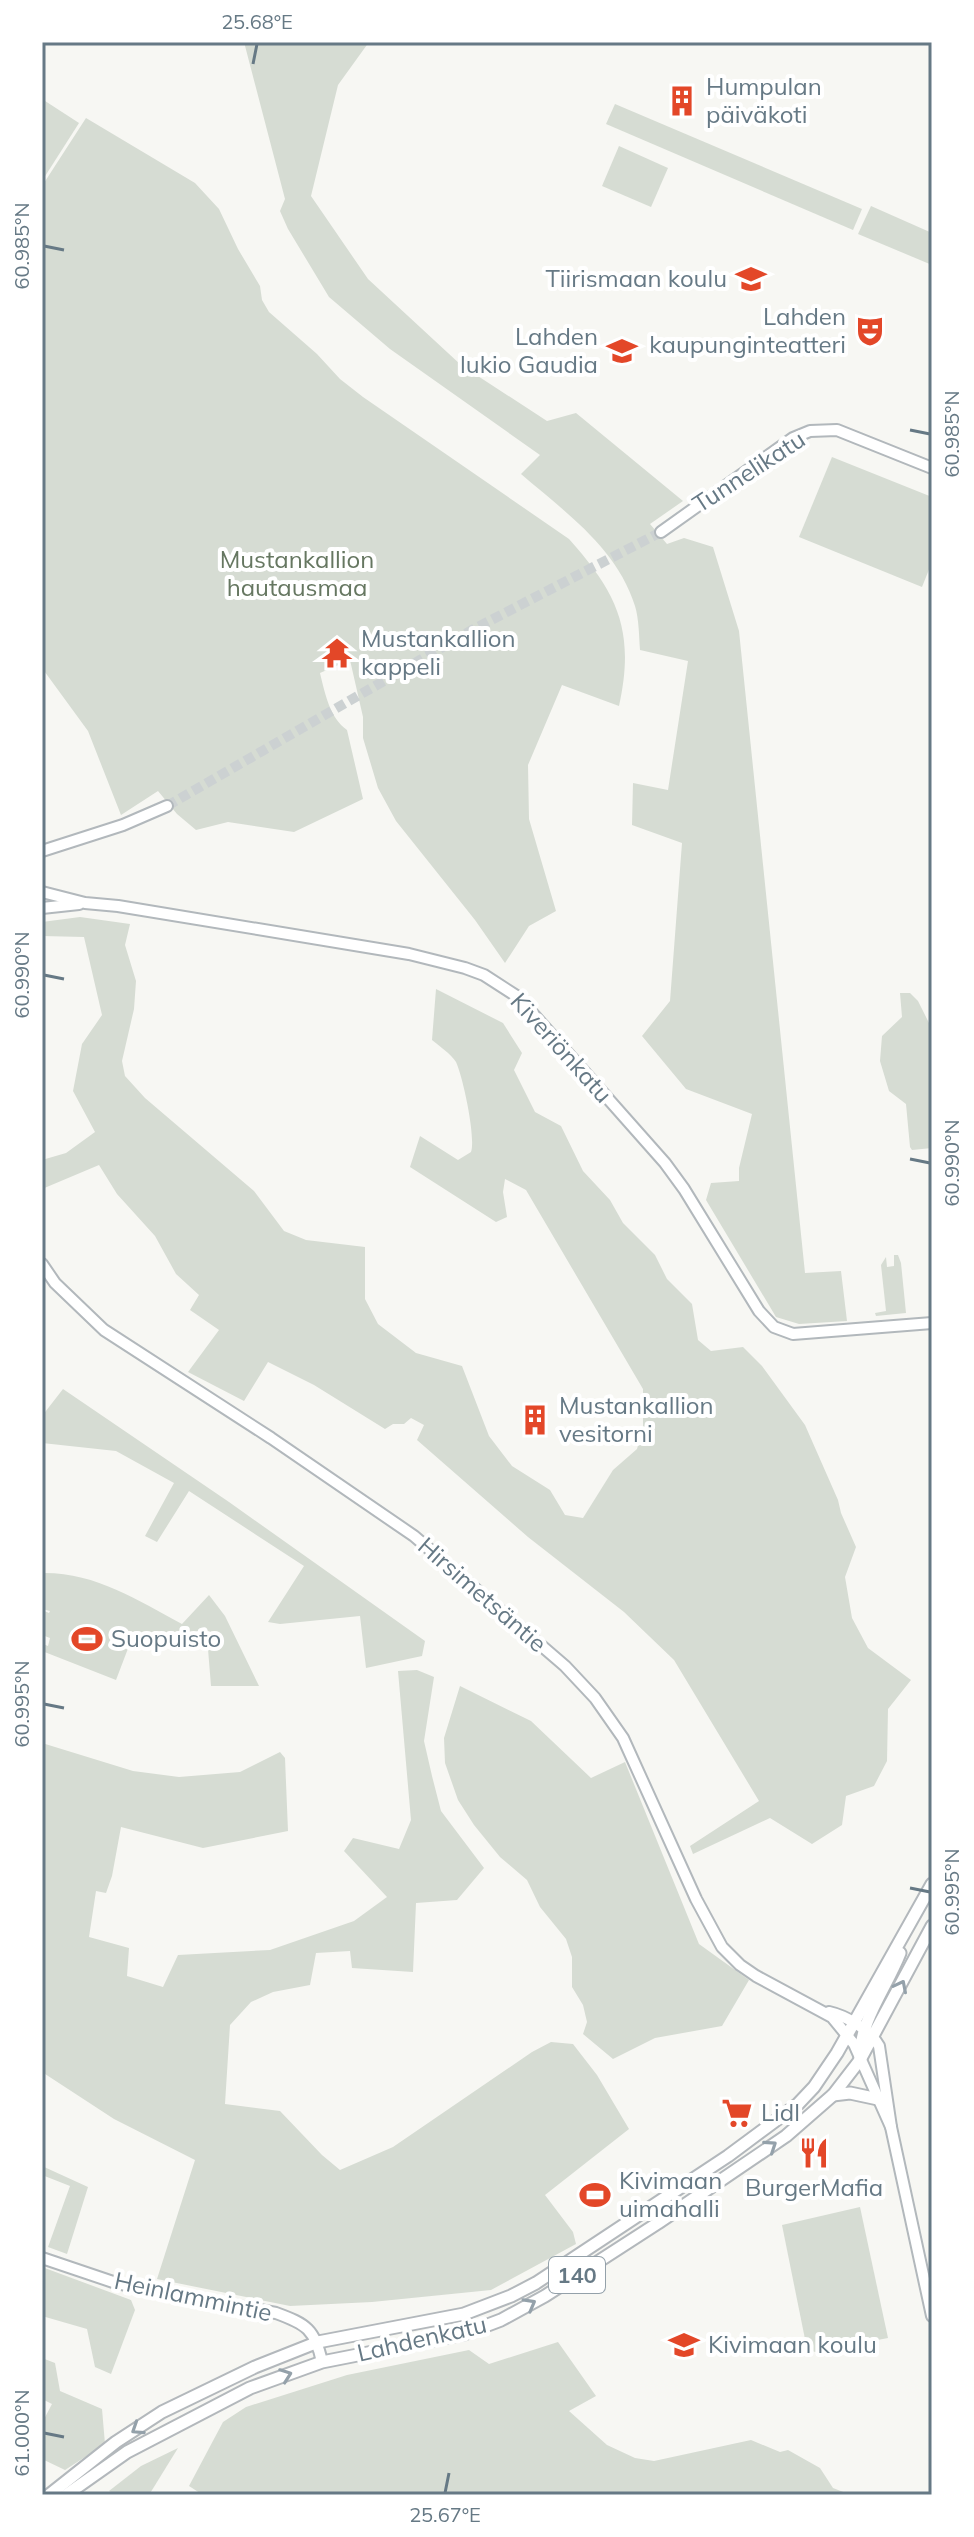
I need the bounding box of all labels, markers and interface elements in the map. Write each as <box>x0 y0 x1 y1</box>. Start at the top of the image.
text: 25.68°E <box>221 9 293 34</box>
place label: Humpulan päiväkoti <box>706 71 822 129</box>
building icon: Humpulan päiväkoti <box>665 84 699 118</box>
text: 60.985°N <box>9 203 34 289</box>
school or university icon: Tiirismaan koulu <box>734 262 768 296</box>
place label: Tiirismaan koulu <box>545 263 727 293</box>
place label: Lahden kaupunginteatteri <box>649 301 846 359</box>
theatre icon: Lahden kaupunginteatteri <box>853 314 887 348</box>
place label: Lahden lukio Gaudia <box>460 321 598 379</box>
school or university icon: Lahden lukio Gaudia <box>605 334 639 368</box>
text: 60.985°N <box>939 391 964 477</box>
street label: Tunnelikatu <box>687 424 810 519</box>
park label: Mustankallion hautausmaa <box>220 544 374 602</box>
place label: Mustankallion kappeli <box>361 623 516 681</box>
temple icon: Mustankallion kappeli <box>320 636 354 670</box>
text: 60.990°N <box>9 932 34 1018</box>
street label: Kiveriönkatu <box>505 986 619 1109</box>
text: 60.990°N <box>939 1120 964 1206</box>
place label: Mustankallion vesitorni <box>559 1390 714 1448</box>
building icon: Mustankallion vesitorni <box>518 1403 552 1437</box>
street label: Hirsimetsäntie <box>412 1530 553 1658</box>
sports icon: Suopuisto <box>70 1622 104 1656</box>
place label: Suopuisto <box>111 1623 221 1653</box>
text: 60.995°N <box>9 1661 34 1747</box>
text: 60.995°N <box>939 1849 964 1935</box>
one-way arrow <box>891 1979 906 1994</box>
supermarket icon: Lidl <box>720 2096 754 2130</box>
place label: Lidl <box>761 2097 800 2127</box>
restaurant icon: BurgerMafia <box>797 2136 831 2170</box>
one-way arrow <box>762 2141 777 2156</box>
place label: Kivimaan uimahalli <box>619 2165 722 2223</box>
place label: BurgerMafia <box>745 2172 883 2202</box>
sports icon: Kivimaan uimahalli <box>578 2178 612 2212</box>
road number: 140 <box>549 2257 605 2293</box>
street label: Heinlammintie <box>112 2265 275 2327</box>
one-way arrow <box>522 2298 536 2314</box>
street label: Lahdenkatu <box>354 2309 489 2367</box>
school or university icon: Kivimaan koulu <box>667 2328 701 2362</box>
place label: Kivimaan koulu <box>708 2329 877 2359</box>
one-way arrow <box>278 2368 292 2385</box>
text: 61.000°N <box>9 2390 34 2476</box>
one-way arrow <box>132 2419 146 2434</box>
text: 25.67°E <box>409 2502 481 2527</box>

